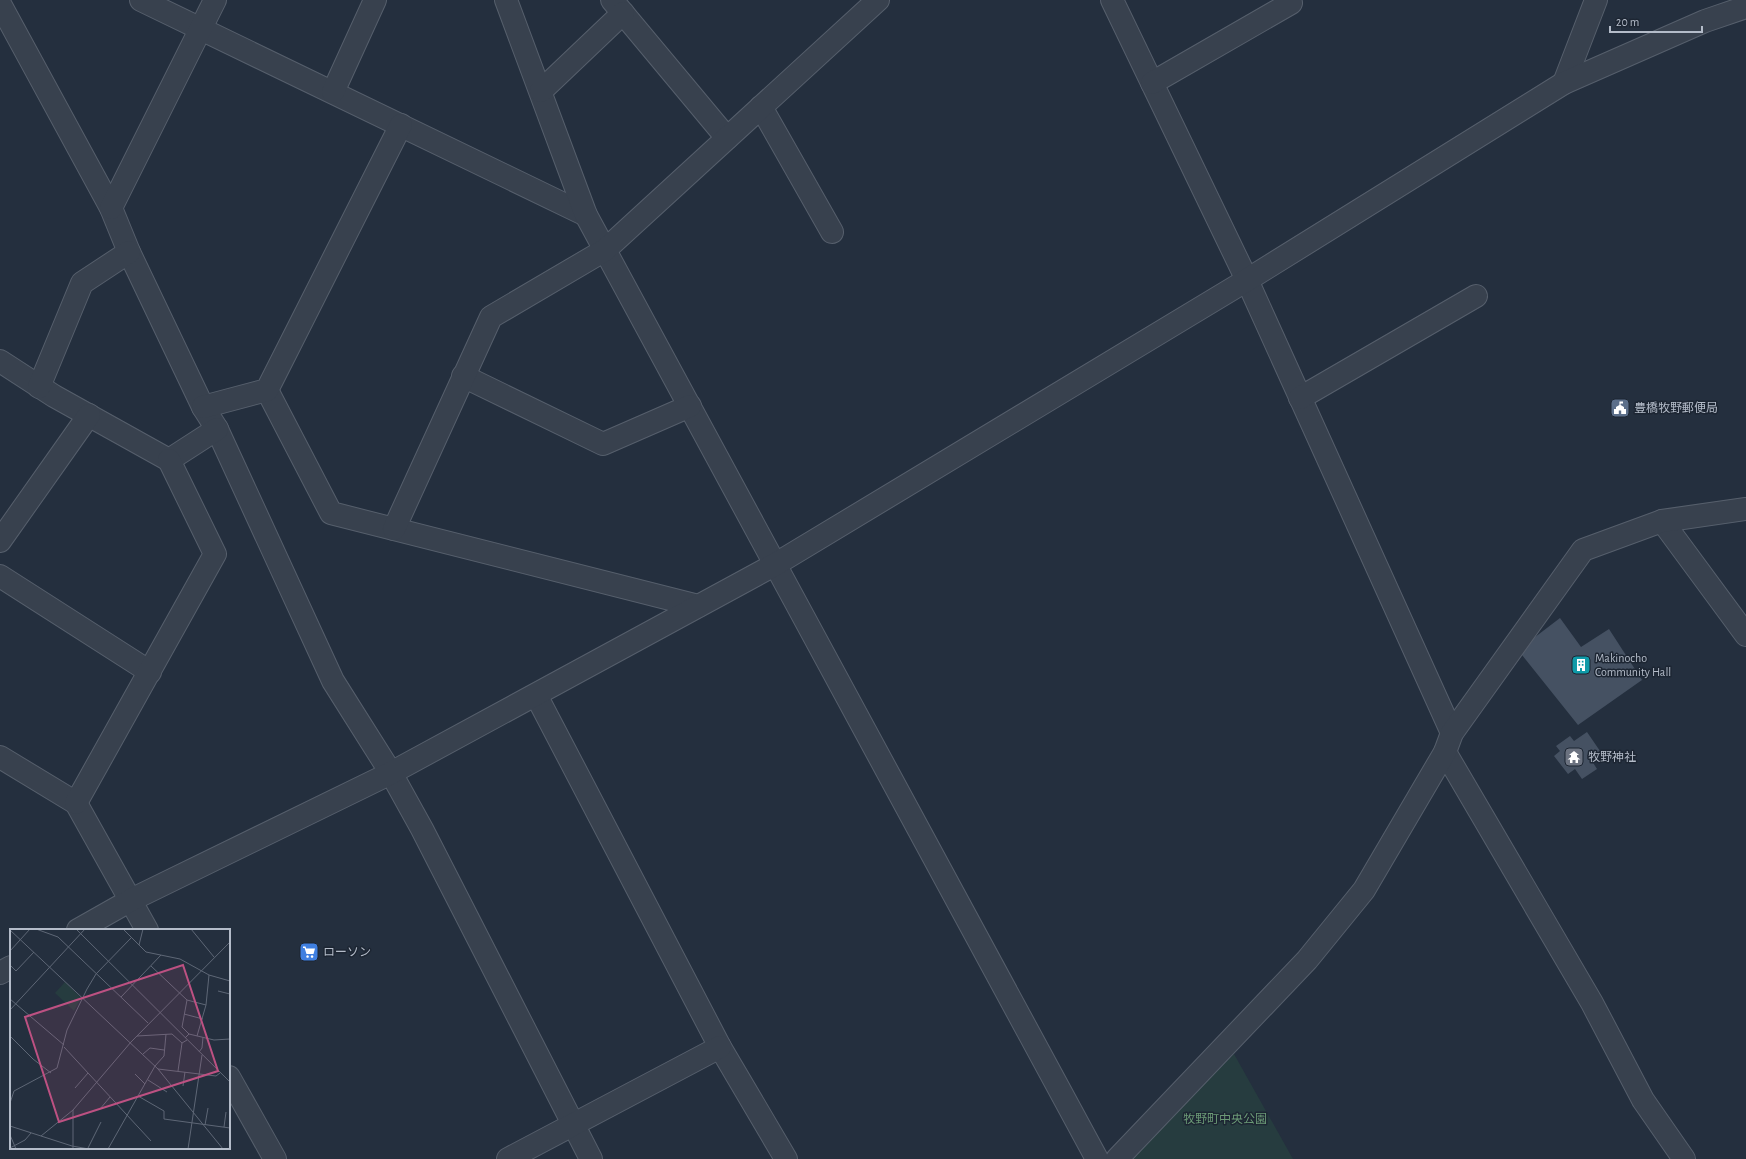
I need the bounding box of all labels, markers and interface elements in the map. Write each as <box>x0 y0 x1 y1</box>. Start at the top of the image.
scale bar <box>1610 8 1702 34</box>
text: 20 m <box>1616 16 1639 28</box>
public building icon: 豊橋牧野郵便局 <box>1609 397 1631 419</box>
place label: 豊橋牧野郵便局 <box>1634 401 1718 414</box>
place label: Makinocho Community Hall <box>1595 652 1671 679</box>
building icon: Makinocho Community Hall <box>1570 654 1592 676</box>
temple icon: 牧野神社 <box>1563 746 1585 768</box>
place label: 牧野神社 <box>1588 750 1636 763</box>
inset map <box>10 929 230 1149</box>
supermarket icon: ローソン <box>298 941 320 963</box>
place label: ローソン <box>323 946 371 958</box>
park label: 牧野町中央公園 <box>1183 1112 1267 1125</box>

